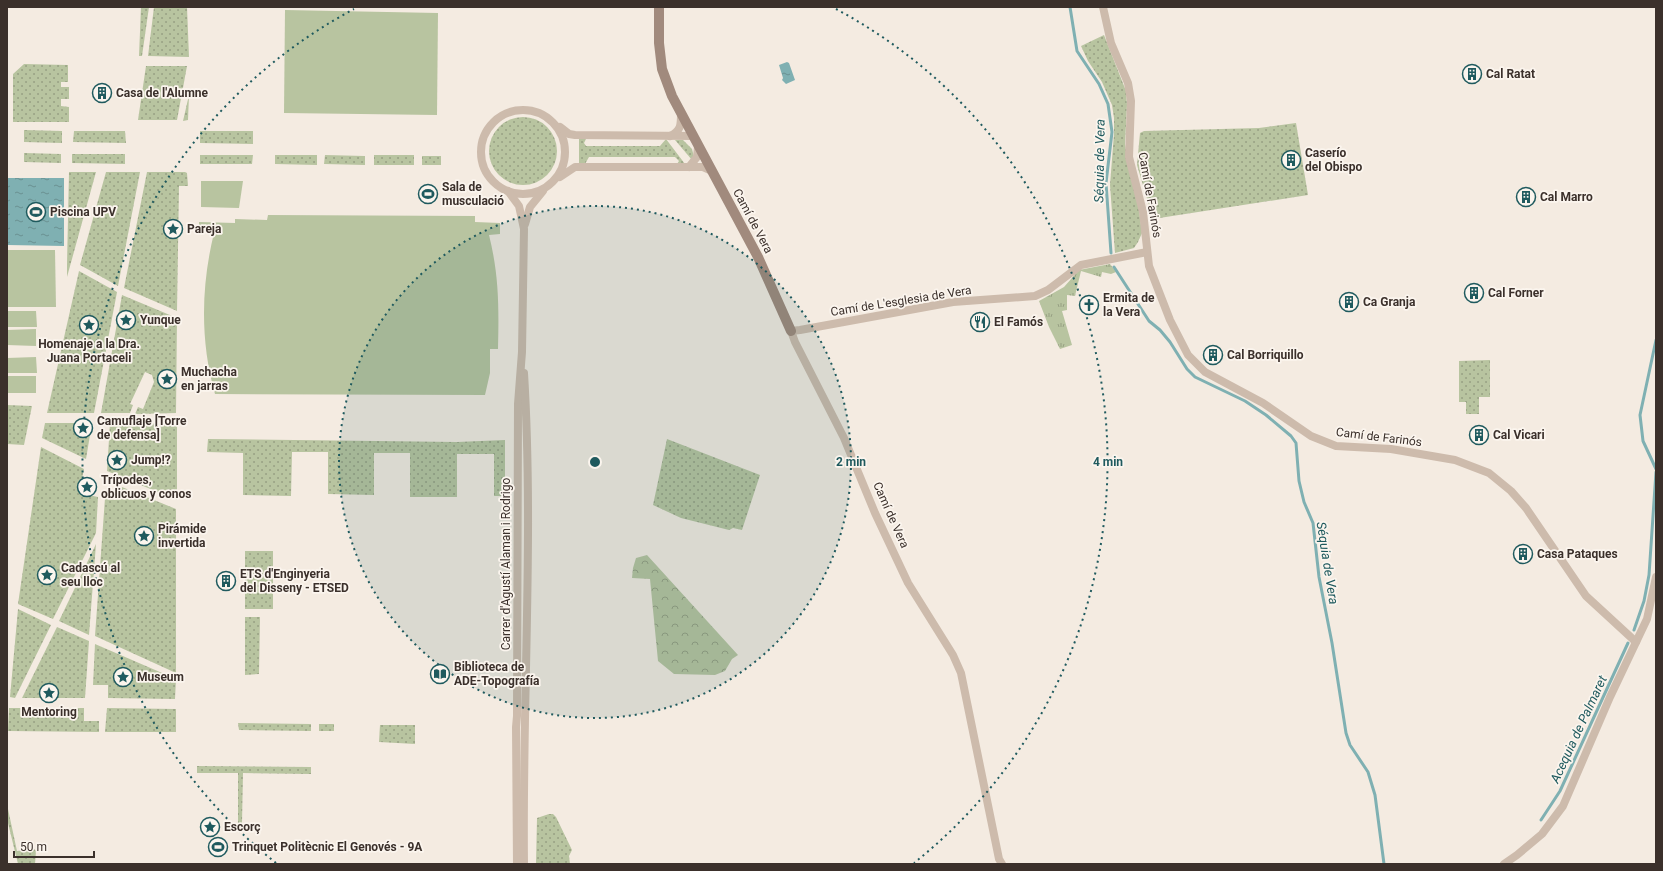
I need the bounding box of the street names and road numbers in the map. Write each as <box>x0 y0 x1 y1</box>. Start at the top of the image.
street label: Camí de Farinós <box>1136 151 1164 239</box>
street label: Camí de Vera <box>730 186 776 256</box>
street label: Camí de L'esglesia de Vera <box>830 283 972 319</box>
street label: Camí de Farinós <box>1335 425 1423 449</box>
street label: Carrer d'Agustí Alaman i Rodrigo <box>499 478 513 650</box>
street label: Camí de Vera <box>870 480 912 550</box>

